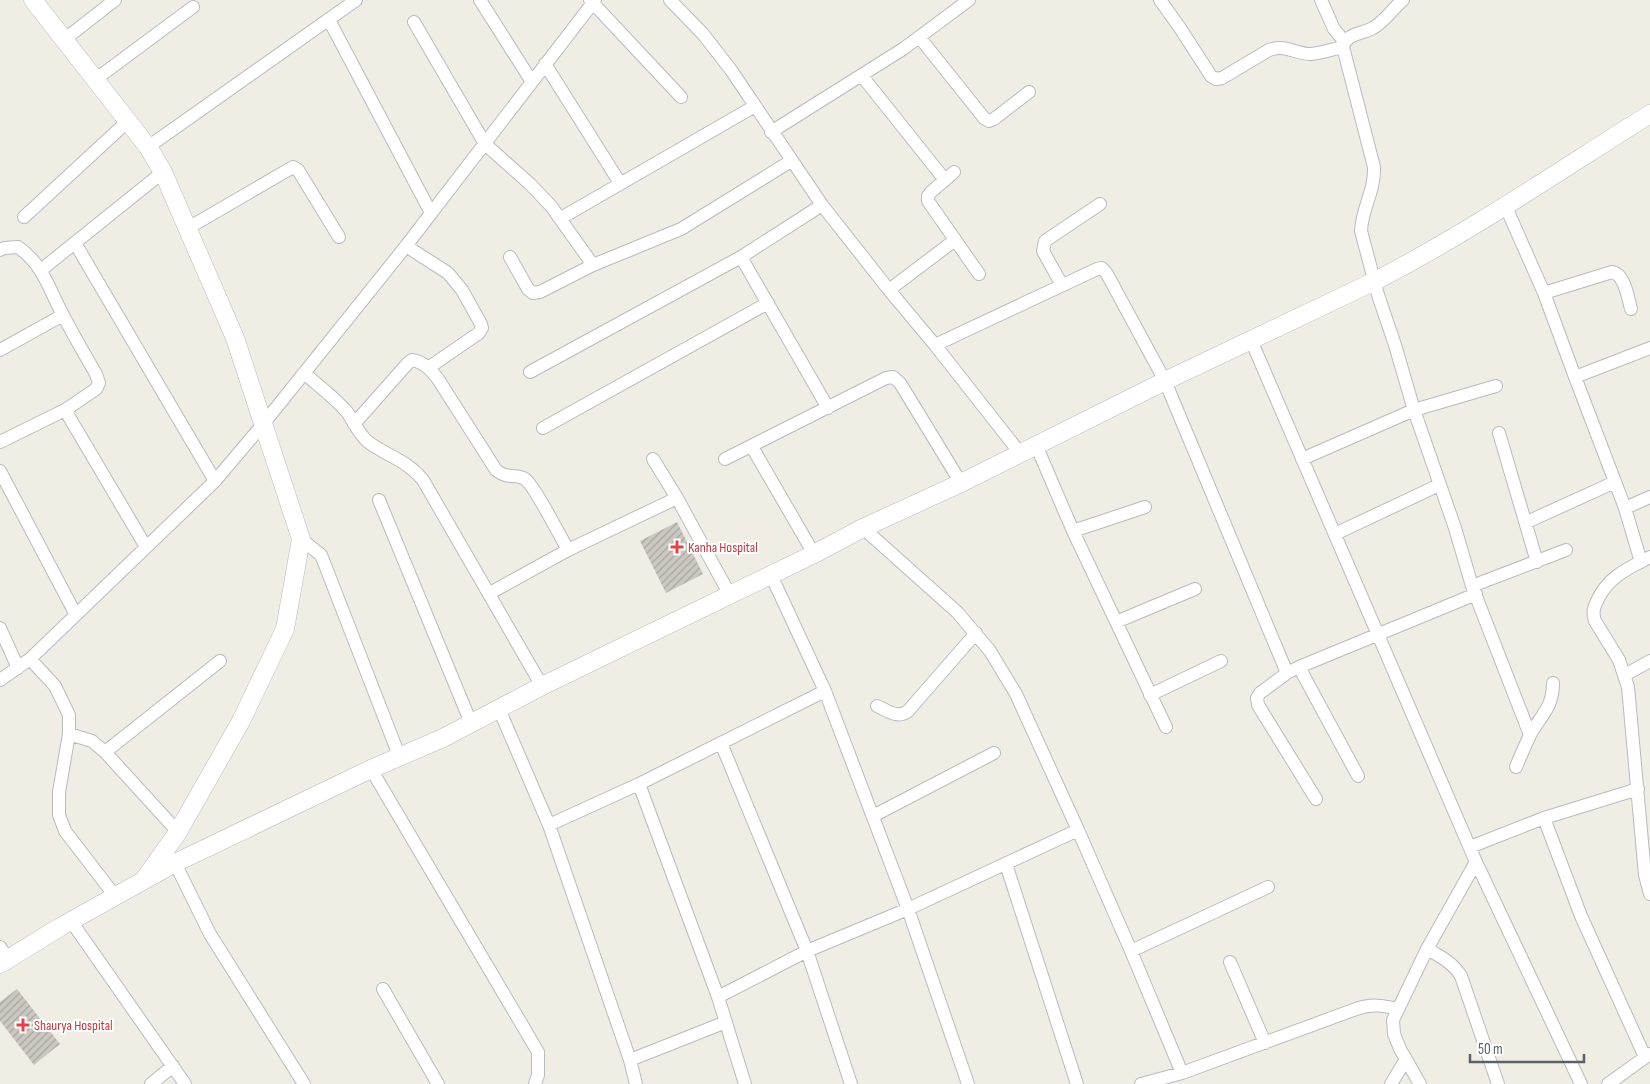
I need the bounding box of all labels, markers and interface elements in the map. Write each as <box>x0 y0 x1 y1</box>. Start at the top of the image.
place label: Kanha Hospital <box>688 539 758 556</box>
marker: Kanha Hospital <box>670 540 684 554</box>
place label: Shaurya Hospital <box>34 1017 113 1034</box>
marker: Shaurya Hospital <box>16 1018 30 1032</box>
scale bar <box>1470 1032 1584 1064</box>
text: 50 m <box>1478 1040 1503 1059</box>

